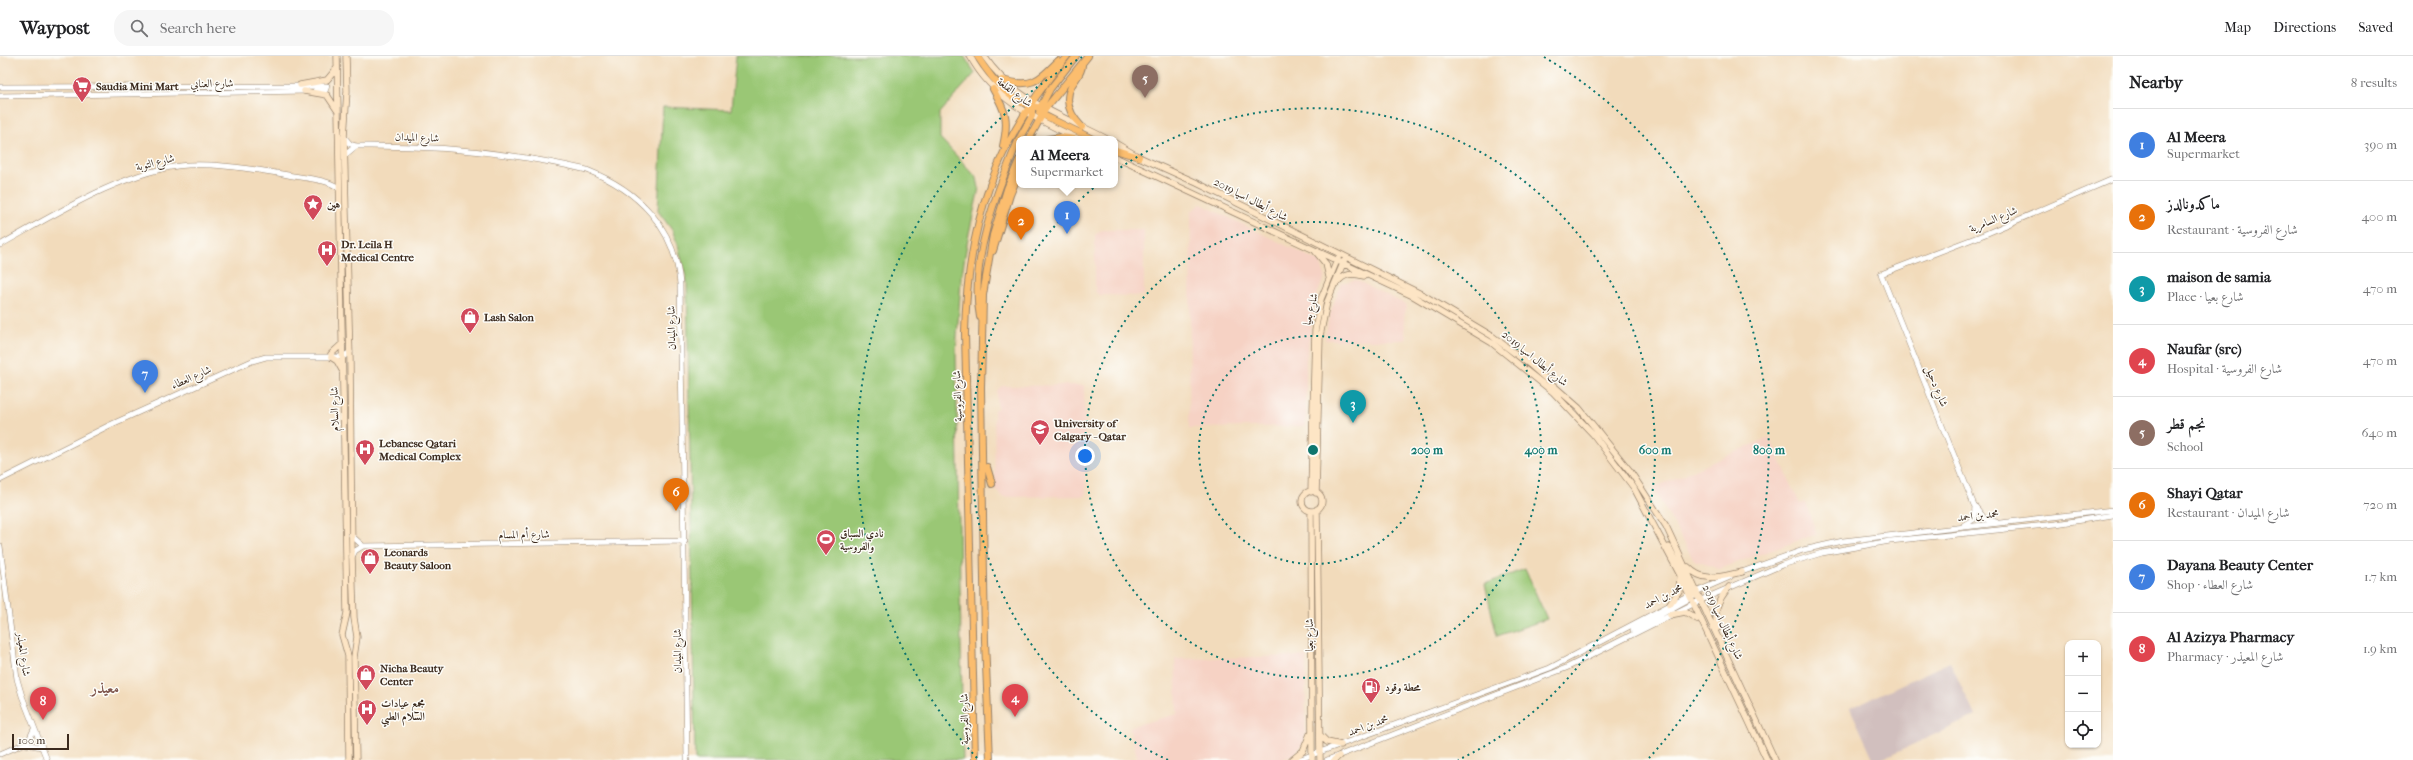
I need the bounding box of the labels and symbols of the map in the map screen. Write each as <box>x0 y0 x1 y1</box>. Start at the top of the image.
pin: 5 <box>1132 65 1158 98</box>
supermarket icon: Saudia Mini Mart <box>71 75 93 103</box>
street label: شارع القلعة <box>993 75 1035 112</box>
street label: شارع العنابي <box>190 77 234 93</box>
place label: Saudia Mini Mart <box>96 80 180 93</box>
street label: شارع الميدان <box>395 130 439 148</box>
street label: شارع التوبة <box>134 151 177 176</box>
street label: شارع أبطال اسيا 2019 <box>1210 173 1291 226</box>
place icon: هين <box>302 193 324 221</box>
place label: هين <box>327 198 340 212</box>
pin: 1 <box>1054 201 1080 234</box>
street label: شارع السامرية <box>1967 204 2020 238</box>
pin: 2 <box>1008 207 1034 240</box>
place label: Dr. Leila H Medical Centre <box>340 238 415 264</box>
hospital icon: Dr. Leila H Medical Centre <box>316 239 338 267</box>
street label: شارع بعيا <box>1300 292 1324 327</box>
shop icon: Lash Salon <box>459 306 481 334</box>
street label: شارع الميدان <box>665 306 681 350</box>
place label: Lash Salon <box>484 311 535 324</box>
street label: شارع أبطال اسيا 2019 <box>1497 326 1572 391</box>
pin: 7 <box>132 360 158 393</box>
street label: شارع العطاء <box>169 363 215 395</box>
street label: شارع دحيل <box>1920 364 1951 410</box>
street label: شارع الفروسية <box>950 370 968 422</box>
street label: شارع السلام <box>328 387 344 431</box>
pin: 3 <box>1340 390 1366 423</box>
place label: University of Calgary - Qatar <box>1053 417 1126 443</box>
school or university icon: University of Calgary - Qatar <box>1029 418 1051 446</box>
place label: Lebanese Qatari Medical Complex <box>378 437 461 463</box>
hospital icon: Lebanese Qatari Medical Complex <box>354 438 376 466</box>
centre of rings <box>1306 443 1320 457</box>
text: 200 m <box>1411 443 1444 457</box>
text: 400 m <box>1524 443 1558 458</box>
text: 600 m <box>1639 443 1672 457</box>
text: 800 m <box>1753 443 1786 457</box>
your location <box>1075 446 1095 466</box>
pin: 6 <box>663 478 689 511</box>
street label: محمد بن احمد <box>1957 507 2000 524</box>
street label: شارع أم المسام <box>498 526 550 544</box>
place label: نادي السباق والفروسية <box>840 527 884 554</box>
sports icon: نادي السباق والفروسية <box>815 528 837 556</box>
place label: Leonards Beauty Saloon <box>384 546 452 572</box>
shop icon: Leonards Beauty Saloon <box>359 547 381 575</box>
street label: محمد بن احمد <box>1642 581 1685 612</box>
street label: شارع أبطال اسيا 2019 <box>1697 582 1747 663</box>
street label: شارع بعيا <box>1303 619 1319 651</box>
street label: شارع الميدان <box>671 629 687 673</box>
street label: شارع المعيذر <box>11 630 33 677</box>
place label: Nicha Beauty Center <box>380 662 445 688</box>
shop icon: Nicha Beauty Center <box>355 663 377 691</box>
fuel station icon: محطة وقود <box>1360 676 1382 704</box>
district label: معيذر <box>89 679 119 697</box>
place label: محطة وقود <box>1385 681 1421 695</box>
pin: 4 <box>1002 684 1028 717</box>
pin: 8 <box>30 687 56 720</box>
street label: شارع الفروسية <box>958 693 974 745</box>
place label: مجمع عيادات السلام الطبي <box>381 697 425 727</box>
hospital icon: مجمع عيادات السلام الطبي <box>356 698 378 726</box>
street label: محمد بن احمد <box>1346 712 1390 739</box>
scale bar <box>12 732 69 751</box>

